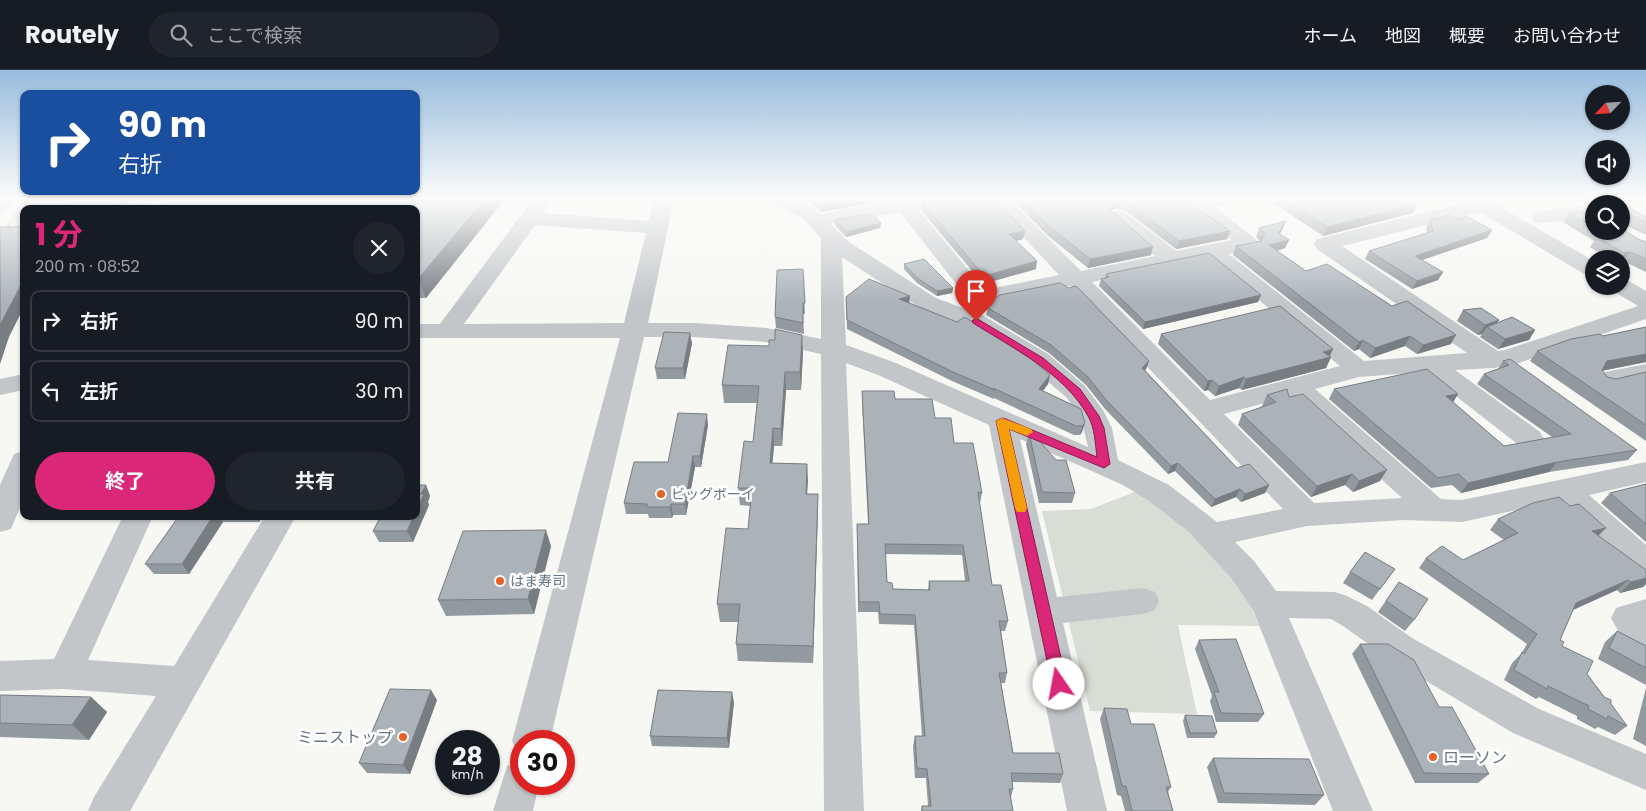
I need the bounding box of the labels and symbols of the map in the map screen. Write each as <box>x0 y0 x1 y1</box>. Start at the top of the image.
north arrow <box>1585 85 1630 130</box>
pin <box>955 270 997 321</box>
place label: ビッグボーイ <box>671 484 755 504</box>
marker: ビッグボーイ <box>655 488 667 500</box>
place label: はま寿司 <box>510 571 566 591</box>
marker: はま寿司 <box>494 575 506 587</box>
position arrow <box>1032 657 1084 709</box>
place label: ミニストップ <box>297 726 393 749</box>
speed limit sign: 30 <box>510 730 575 795</box>
marker: ミニストップ <box>397 731 409 743</box>
place label: ローソン <box>1443 746 1507 769</box>
marker: ローソン <box>1427 751 1439 763</box>

